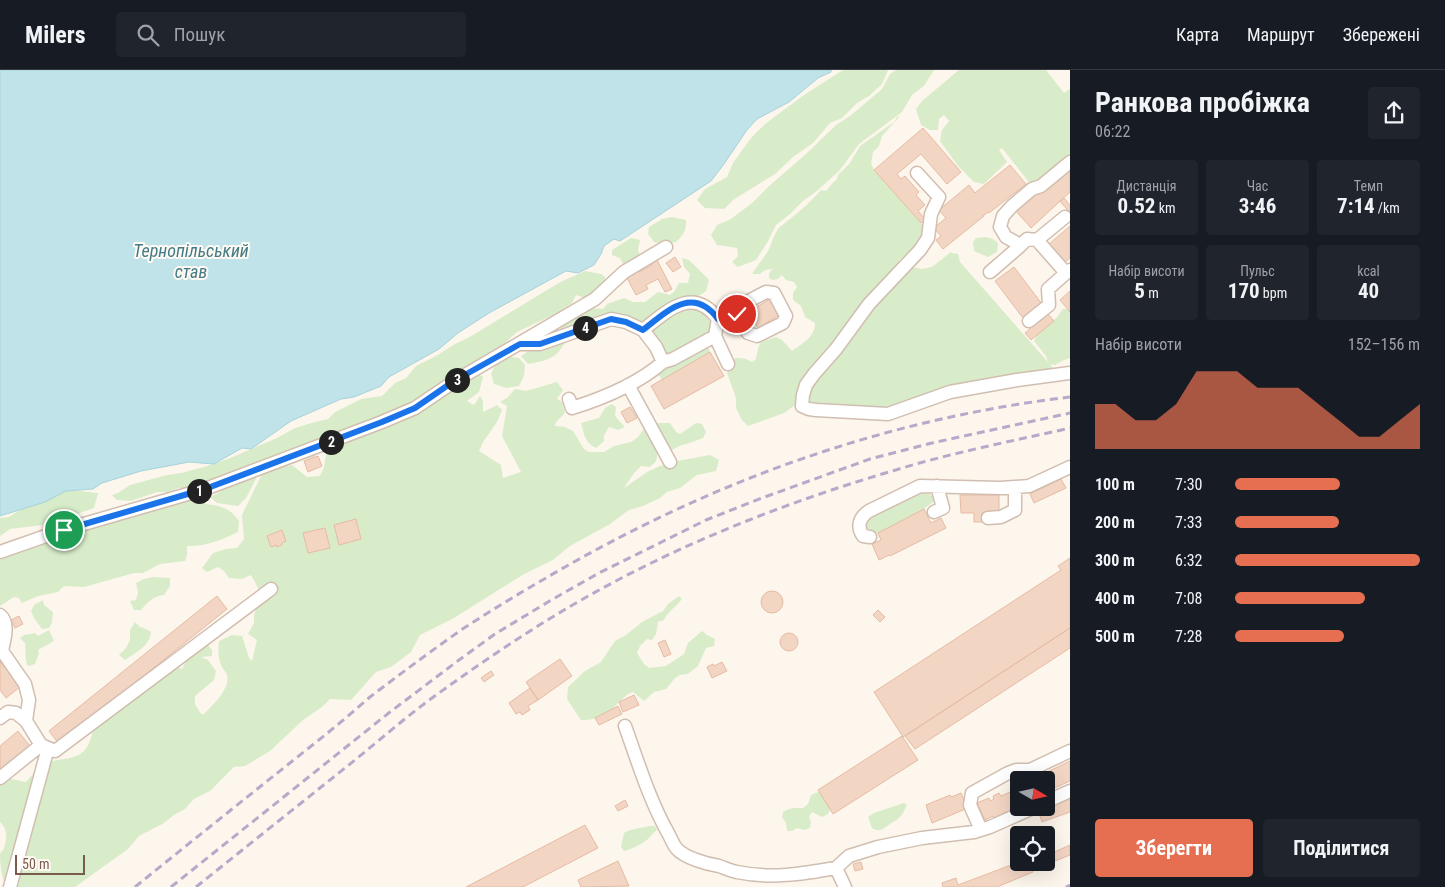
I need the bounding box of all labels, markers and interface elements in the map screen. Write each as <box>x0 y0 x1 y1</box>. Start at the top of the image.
search box <box>116 12 466 57</box>
text: Milers <box>25 21 86 49</box>
icon: search <box>134 21 162 49</box>
text: Пошук <box>174 23 225 46</box>
text: Карта <box>1176 24 1219 45</box>
text: Маршрут <box>1247 24 1315 45</box>
text: Збережені <box>1343 24 1420 45</box>
text: Ранкова пробіжка <box>1095 86 1310 119</box>
button: share <box>1368 87 1420 139</box>
text: 06:22 <box>1095 122 1130 141</box>
text: Дистанція <box>1117 178 1176 194</box>
text: Час <box>1247 178 1268 194</box>
text: Темп <box>1354 178 1383 194</box>
text: 0.52 <box>1117 194 1155 218</box>
text: 3:46 <box>1239 194 1276 218</box>
text: 7:14 <box>1337 194 1375 218</box>
text: km <box>1155 200 1176 216</box>
text: /km <box>1375 200 1400 216</box>
water label: Тернопільський став <box>133 240 249 282</box>
text: Набір висоти <box>1108 263 1185 279</box>
text: Пульс <box>1240 263 1275 279</box>
text: kcal <box>1357 263 1380 279</box>
text: 5 <box>1134 279 1145 303</box>
text: 170 <box>1228 279 1260 303</box>
text: 40 <box>1358 279 1379 303</box>
text: m <box>1145 285 1159 301</box>
text: bpm <box>1260 285 1287 301</box>
pin <box>716 293 758 335</box>
icon: check <box>723 300 751 328</box>
pin: 4 <box>572 316 598 340</box>
text: 4 <box>582 320 589 336</box>
text: Набір висоти <box>1095 335 1182 354</box>
text: 152–156 m <box>1348 335 1420 354</box>
pin: 3 <box>444 368 470 392</box>
text: 3 <box>454 372 461 388</box>
pin: 2 <box>318 430 344 454</box>
text: 2 <box>328 434 335 450</box>
text: 100 m <box>1095 475 1135 494</box>
text: 7:30 <box>1175 475 1202 494</box>
pin: 1 <box>186 478 212 504</box>
text: 1 <box>196 483 203 499</box>
pin <box>43 509 85 551</box>
text: 200 m <box>1095 513 1135 532</box>
text: 7:33 <box>1175 513 1202 532</box>
icon: arrive <box>50 516 78 544</box>
text: 300 m <box>1095 551 1135 570</box>
text: 6:32 <box>1175 551 1202 570</box>
text: 400 m <box>1095 589 1135 608</box>
text: 7:08 <box>1175 589 1202 608</box>
text: 500 m <box>1095 627 1135 646</box>
text: 7:28 <box>1175 627 1202 646</box>
north arrow <box>1010 771 1055 816</box>
map controls <box>1010 771 1055 871</box>
button: Зберегти <box>1095 819 1253 877</box>
button: Поділитися <box>1263 819 1420 877</box>
button: locate <box>1010 826 1055 871</box>
scale bar <box>15 852 85 875</box>
text: 50 m <box>22 856 50 872</box>

